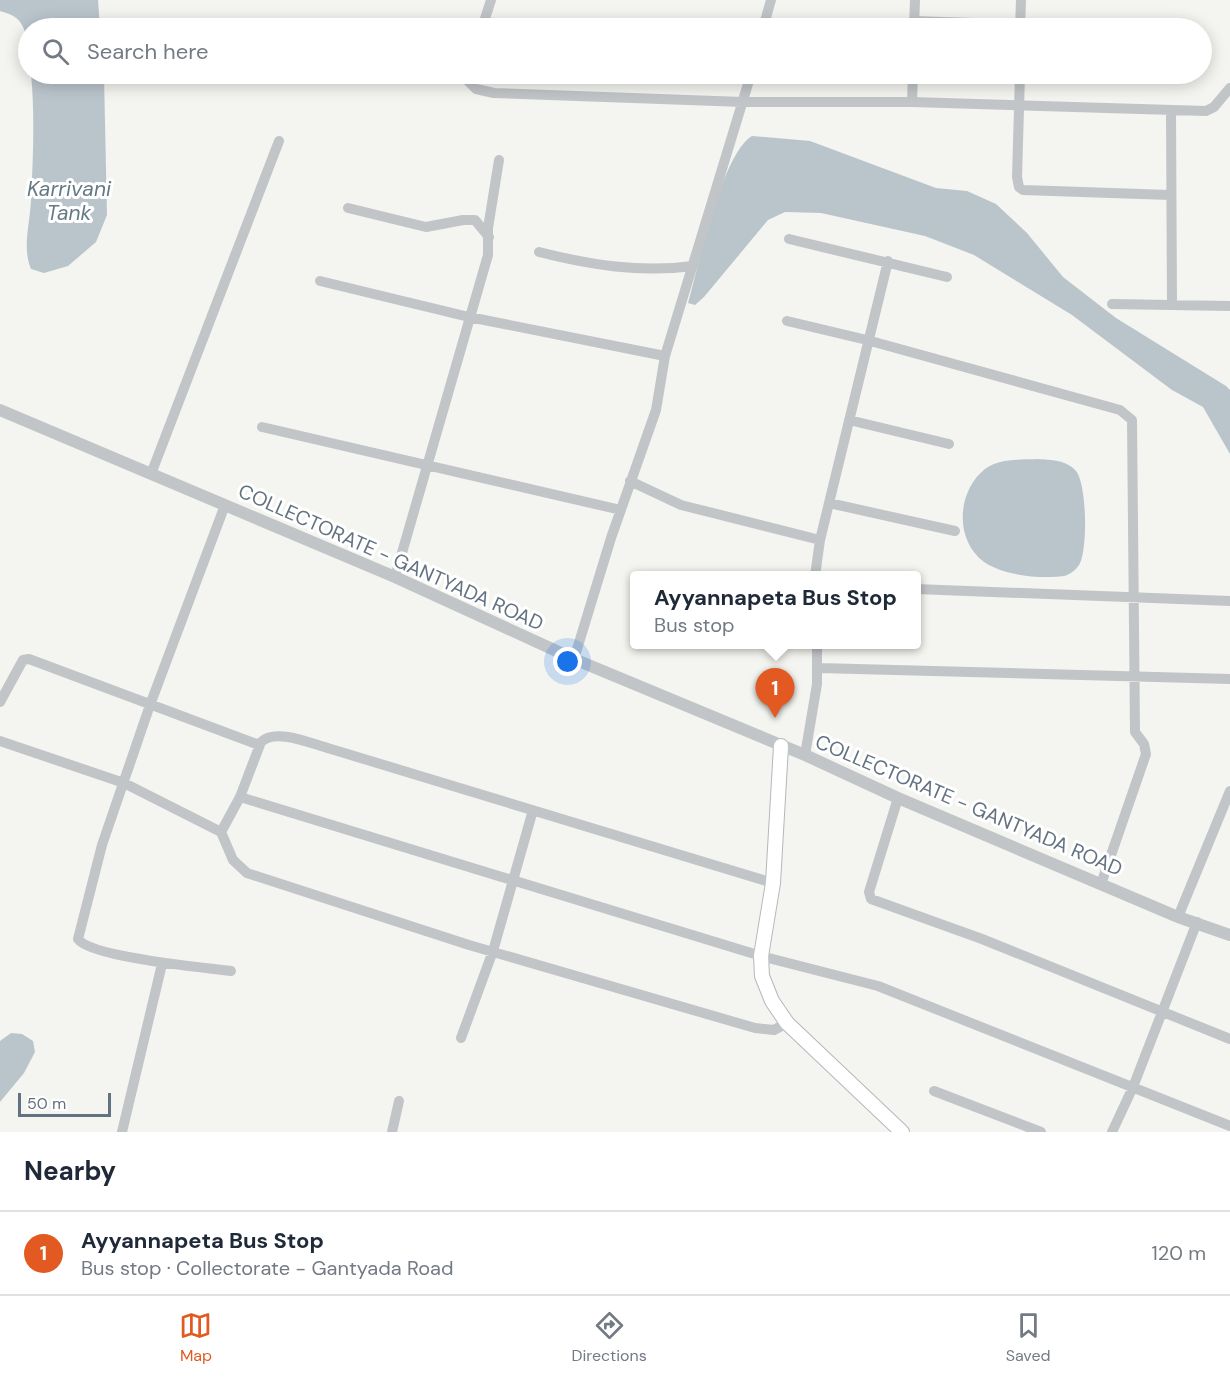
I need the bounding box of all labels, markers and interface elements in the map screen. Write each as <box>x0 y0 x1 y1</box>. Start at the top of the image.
search box <box>18 18 1212 84</box>
icon: search <box>39 35 72 68</box>
text: Search here <box>87 37 208 66</box>
water label: Karrivani Tank <box>27 175 112 227</box>
street label: COLLECTORATE - GANTYADA ROAD <box>234 478 548 636</box>
popup <box>630 571 921 649</box>
text: Ayyannapeta Bus Stop <box>654 583 897 612</box>
text: Bus stop <box>654 612 735 638</box>
your location <box>553 647 582 676</box>
pin: 1 <box>756 668 794 718</box>
street label: COLLECTORATE - GANTYADA ROAD <box>811 728 1127 882</box>
scale bar <box>18 1090 111 1118</box>
text: 50 m <box>27 1093 66 1114</box>
text: Nearby <box>24 1154 116 1188</box>
text: Ayyannapeta Bus Stop <box>81 1226 324 1255</box>
text: 1 <box>40 1240 47 1266</box>
text: 120 m <box>1152 1240 1206 1266</box>
text: Bus stop · Collectorate - Gantyada Road <box>81 1255 454 1281</box>
tab: Map <box>179 1309 212 1366</box>
tab: Directions <box>571 1309 647 1366</box>
tab: Saved <box>1006 1309 1051 1366</box>

